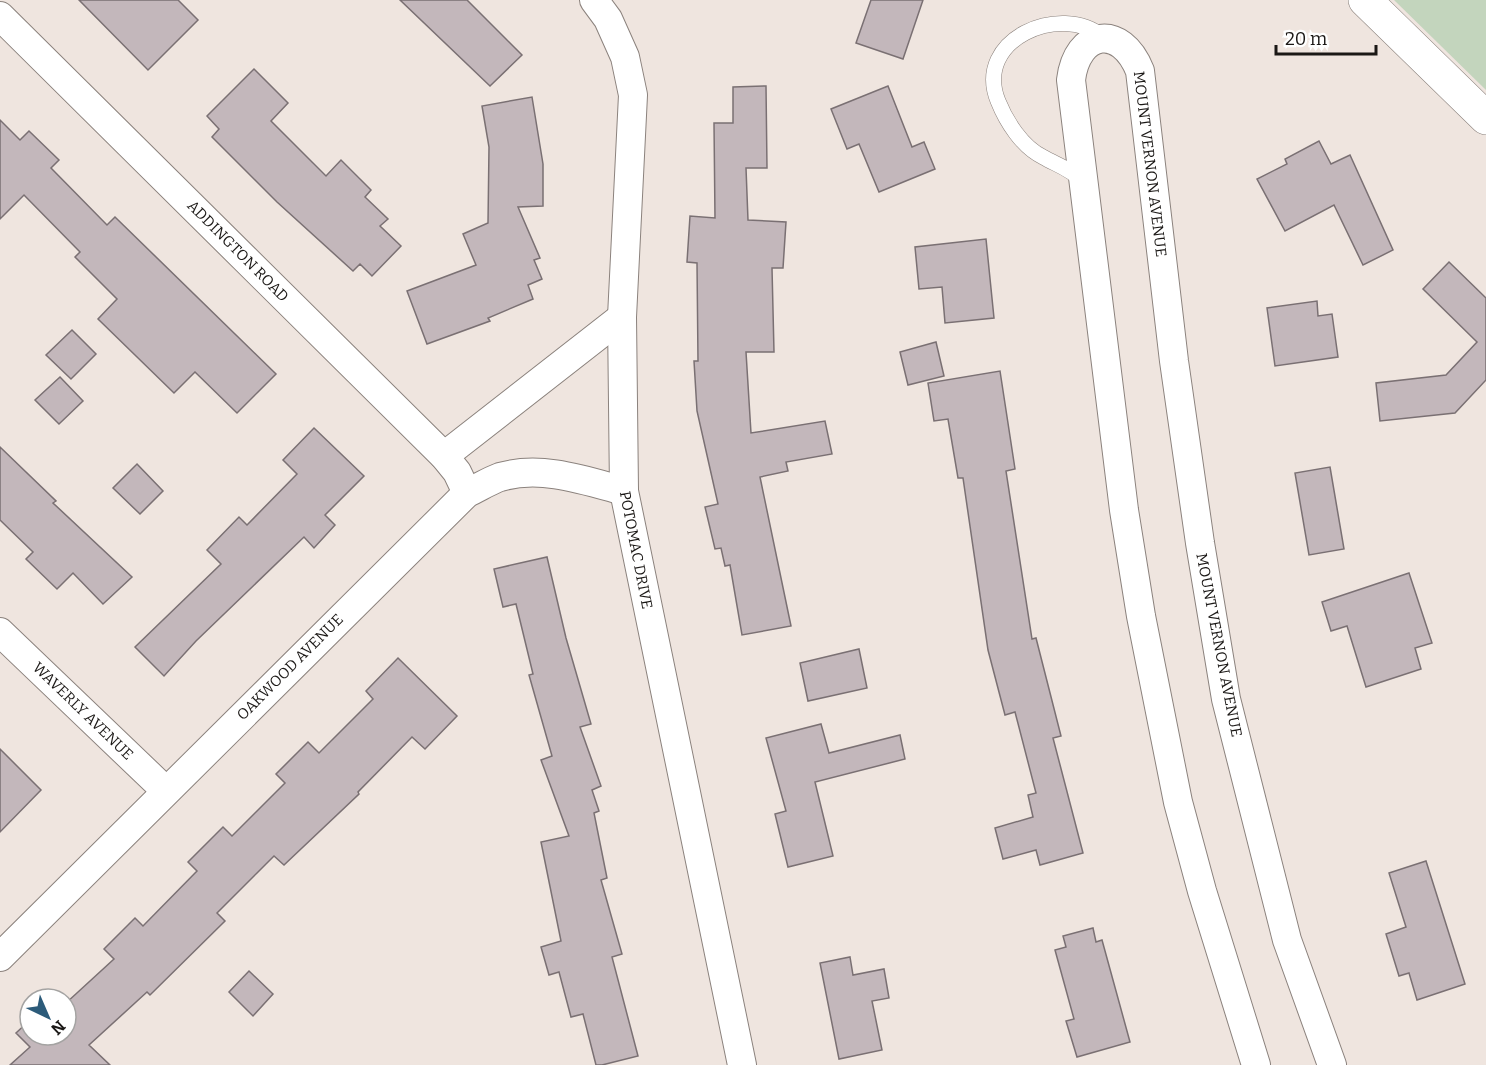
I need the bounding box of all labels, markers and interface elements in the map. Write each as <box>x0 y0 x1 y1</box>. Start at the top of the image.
scale bar <box>1276 18 1376 56</box>
text: 20 m <box>1285 28 1327 50</box>
street label: MOUNT VERNON AVENUE <box>1130 70 1170 258</box>
street label: ADDINGTON ROAD <box>184 197 292 305</box>
street label: POTOMAC DRIVE <box>616 489 656 611</box>
street label: MOUNT VERNON AVENUE <box>1192 552 1246 738</box>
street label: OAKWOOD AVENUE <box>233 610 347 724</box>
street label: WAVERLY AVENUE <box>29 658 137 764</box>
north arrow <box>18 987 78 1047</box>
text: N <box>47 1016 69 1039</box>

